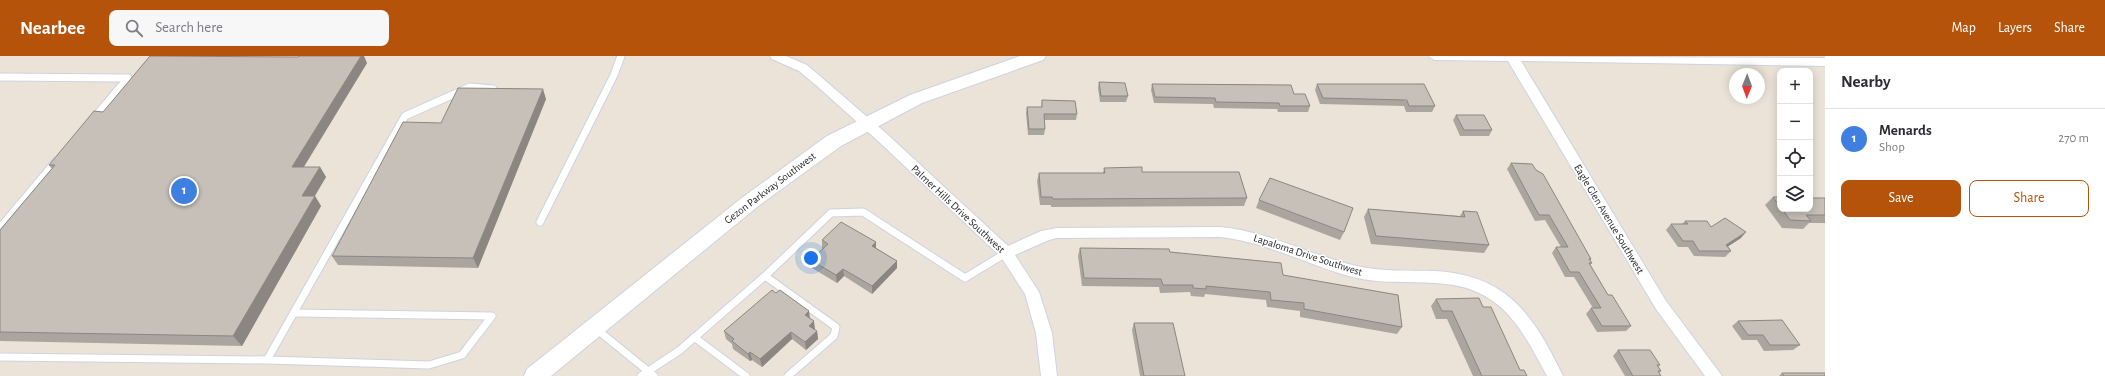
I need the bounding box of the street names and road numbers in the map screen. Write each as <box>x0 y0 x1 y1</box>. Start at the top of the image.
street label: Gezon Parkway Southwest <box>722 150 818 226</box>
street label: Eagle Glen Avenue Southwest <box>1572 162 1646 276</box>
street label: Palmer Hills Drive Southwest <box>909 163 1007 255</box>
street label: Lapaloma Drive Southwest <box>1252 232 1364 278</box>

